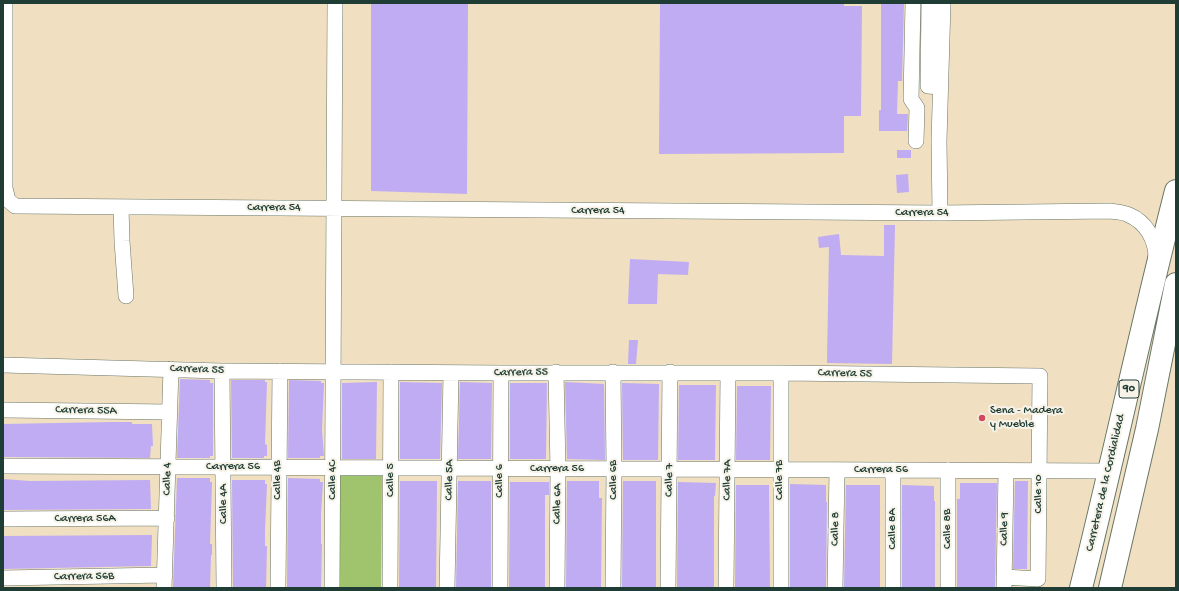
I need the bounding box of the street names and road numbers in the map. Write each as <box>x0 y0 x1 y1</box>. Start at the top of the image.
street label: Carrera 54 <box>247 201 301 215</box>
street label: Carrera 54 <box>571 204 625 218</box>
street label: Carrera 54 <box>895 206 949 220</box>
street label: Carrera 55 <box>170 362 224 378</box>
street label: Carrera 55 <box>494 365 548 381</box>
street label: Carrera 55 <box>818 366 872 382</box>
road number: 90 <box>1119 380 1139 398</box>
street label: Carrera 55A <box>55 403 117 419</box>
street label: Carretera de la Cordialidad <box>1083 413 1129 553</box>
street label: Calle 5A <box>442 459 458 501</box>
street label: Calle 7A <box>720 459 736 501</box>
street label: Carrera 56 <box>206 460 260 474</box>
street label: Calle 4B <box>271 460 285 500</box>
street label: Calle 4C <box>326 460 340 500</box>
street label: Calle 6B <box>607 460 621 500</box>
street label: Calle 7B <box>773 460 787 500</box>
street label: Calle 4 <box>161 462 175 496</box>
street label: Carrera 56 <box>530 462 584 476</box>
street label: Calle 5 <box>384 463 398 497</box>
street label: Calle 7 <box>663 463 677 497</box>
street label: Carrera 56 <box>854 463 908 477</box>
street label: Calle 6 <box>493 464 507 498</box>
street label: Calle 10 <box>1032 474 1046 514</box>
street label: Calle 4A <box>217 484 231 524</box>
street label: Calle 6A <box>550 484 566 524</box>
street label: Calle 8A <box>886 508 900 550</box>
street label: Calle 8B <box>941 509 955 549</box>
street label: Carrera 56A <box>54 512 116 526</box>
street label: Calle 8 <box>829 512 843 546</box>
street label: Calle 9 <box>998 512 1012 546</box>
street label: Carrera 56B <box>54 569 114 585</box>

